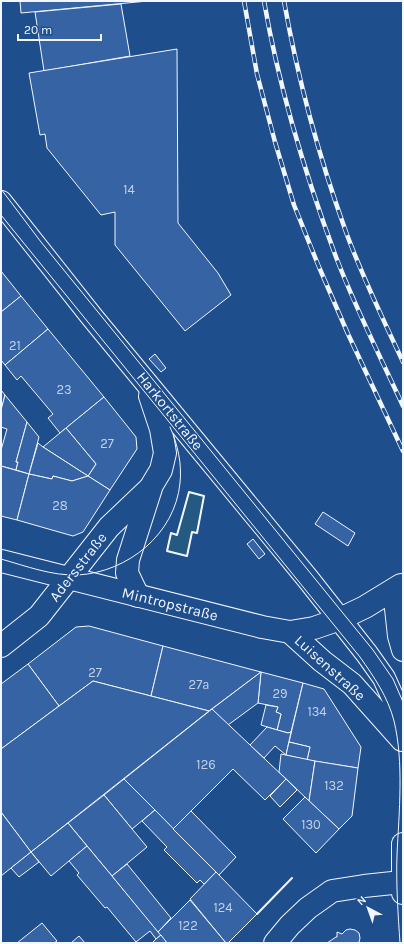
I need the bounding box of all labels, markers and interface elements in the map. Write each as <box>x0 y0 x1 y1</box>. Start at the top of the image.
scale bar <box>18 16 101 42</box>
text: 20 m <box>24 23 52 37</box>
house number: 14 <box>123 182 135 197</box>
house number: 21 <box>9 338 21 353</box>
street label: Harkortstraße <box>133 368 207 454</box>
house number: 23 <box>56 382 72 397</box>
house number: 27 <box>100 436 114 451</box>
house number: 28 <box>52 498 68 513</box>
street label: Adersstraße <box>45 529 111 605</box>
street label: Mintropstraße <box>120 583 220 625</box>
street label: Luisenstraße <box>291 631 369 705</box>
house number: 27 <box>88 665 102 680</box>
house number: 27a <box>189 677 209 692</box>
house number: 29 <box>272 686 288 701</box>
house number: 134 <box>307 704 327 719</box>
house number: 126 <box>196 757 216 772</box>
house number: 132 <box>324 778 344 793</box>
house number: 130 <box>301 817 321 832</box>
north arrow <box>348 888 388 928</box>
text: N <box>355 893 369 908</box>
house number: 124 <box>213 900 233 915</box>
house number: 122 <box>178 918 198 933</box>

